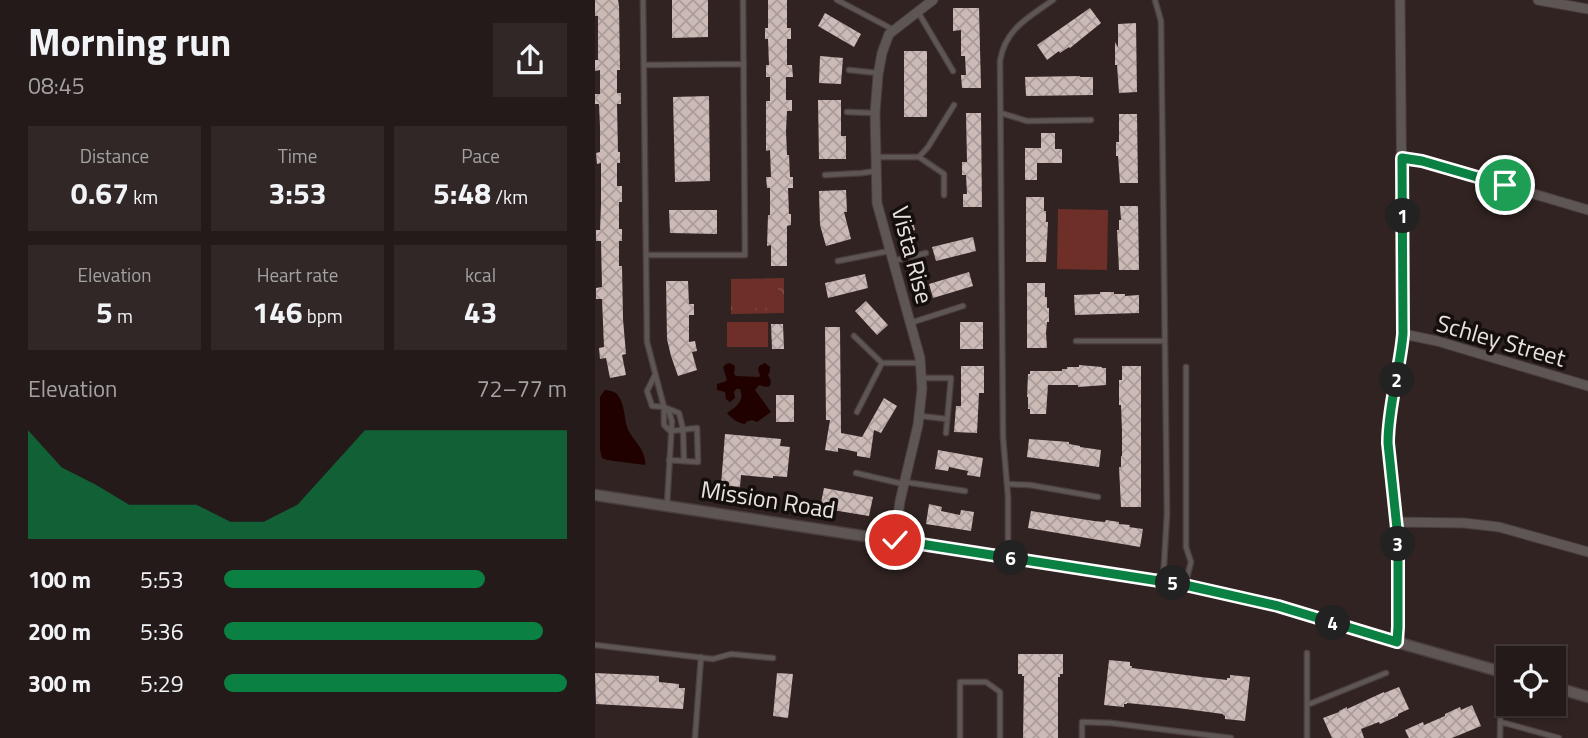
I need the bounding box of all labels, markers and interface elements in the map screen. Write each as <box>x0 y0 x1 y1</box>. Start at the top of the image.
text: Morning run <box>28 13 231 71</box>
button: share <box>493 23 567 97</box>
text: 08:45 <box>28 68 85 103</box>
text: Distance <box>80 141 149 170</box>
text: Time <box>278 141 317 170</box>
text: Pace <box>461 141 500 170</box>
pin <box>1475 155 1535 215</box>
icon: arrive <box>1486 166 1524 204</box>
text: 0.67 <box>71 170 129 216</box>
text: 3:53 <box>268 170 327 216</box>
text: 5:48 <box>433 170 491 216</box>
text: km <box>129 182 158 211</box>
text: /km <box>491 182 528 211</box>
pin: 1 <box>1385 198 1421 234</box>
text: 1 <box>1397 201 1408 230</box>
street label: Vista Rise <box>883 202 943 307</box>
text: Elevation <box>78 260 151 289</box>
text: Heart rate <box>257 260 338 289</box>
text: kcal <box>465 260 496 289</box>
text: 5 <box>96 289 113 335</box>
text: 146 <box>252 289 303 335</box>
text: 43 <box>464 289 497 335</box>
text: m <box>113 301 133 330</box>
text: bpm <box>303 301 343 330</box>
street label: Schley Street <box>1433 304 1570 376</box>
pin: 2 <box>1379 362 1415 398</box>
text: 2 <box>1391 365 1402 394</box>
text: Elevation <box>28 371 117 406</box>
text: 72–77 m <box>477 371 567 406</box>
street label: Mission Road <box>698 471 838 527</box>
pin <box>865 510 925 570</box>
icon: check <box>876 521 914 559</box>
pin: 3 <box>1381 526 1415 562</box>
text: 3 <box>1392 529 1403 558</box>
pin: 6 <box>993 540 1029 576</box>
text: 6 <box>1005 543 1016 572</box>
text: 100 m <box>28 562 91 597</box>
text: 5:53 <box>140 562 184 597</box>
pin: 5 <box>1155 566 1191 600</box>
text: 5 <box>1167 568 1178 597</box>
pin: 4 <box>1315 606 1351 640</box>
text: 4 <box>1327 608 1338 637</box>
text: 200 m <box>28 614 91 649</box>
text: 5:36 <box>140 614 184 649</box>
map controls <box>1496 646 1566 716</box>
button: locate <box>1496 646 1566 716</box>
text: 300 m <box>28 666 91 701</box>
text: 5:29 <box>140 666 184 701</box>

